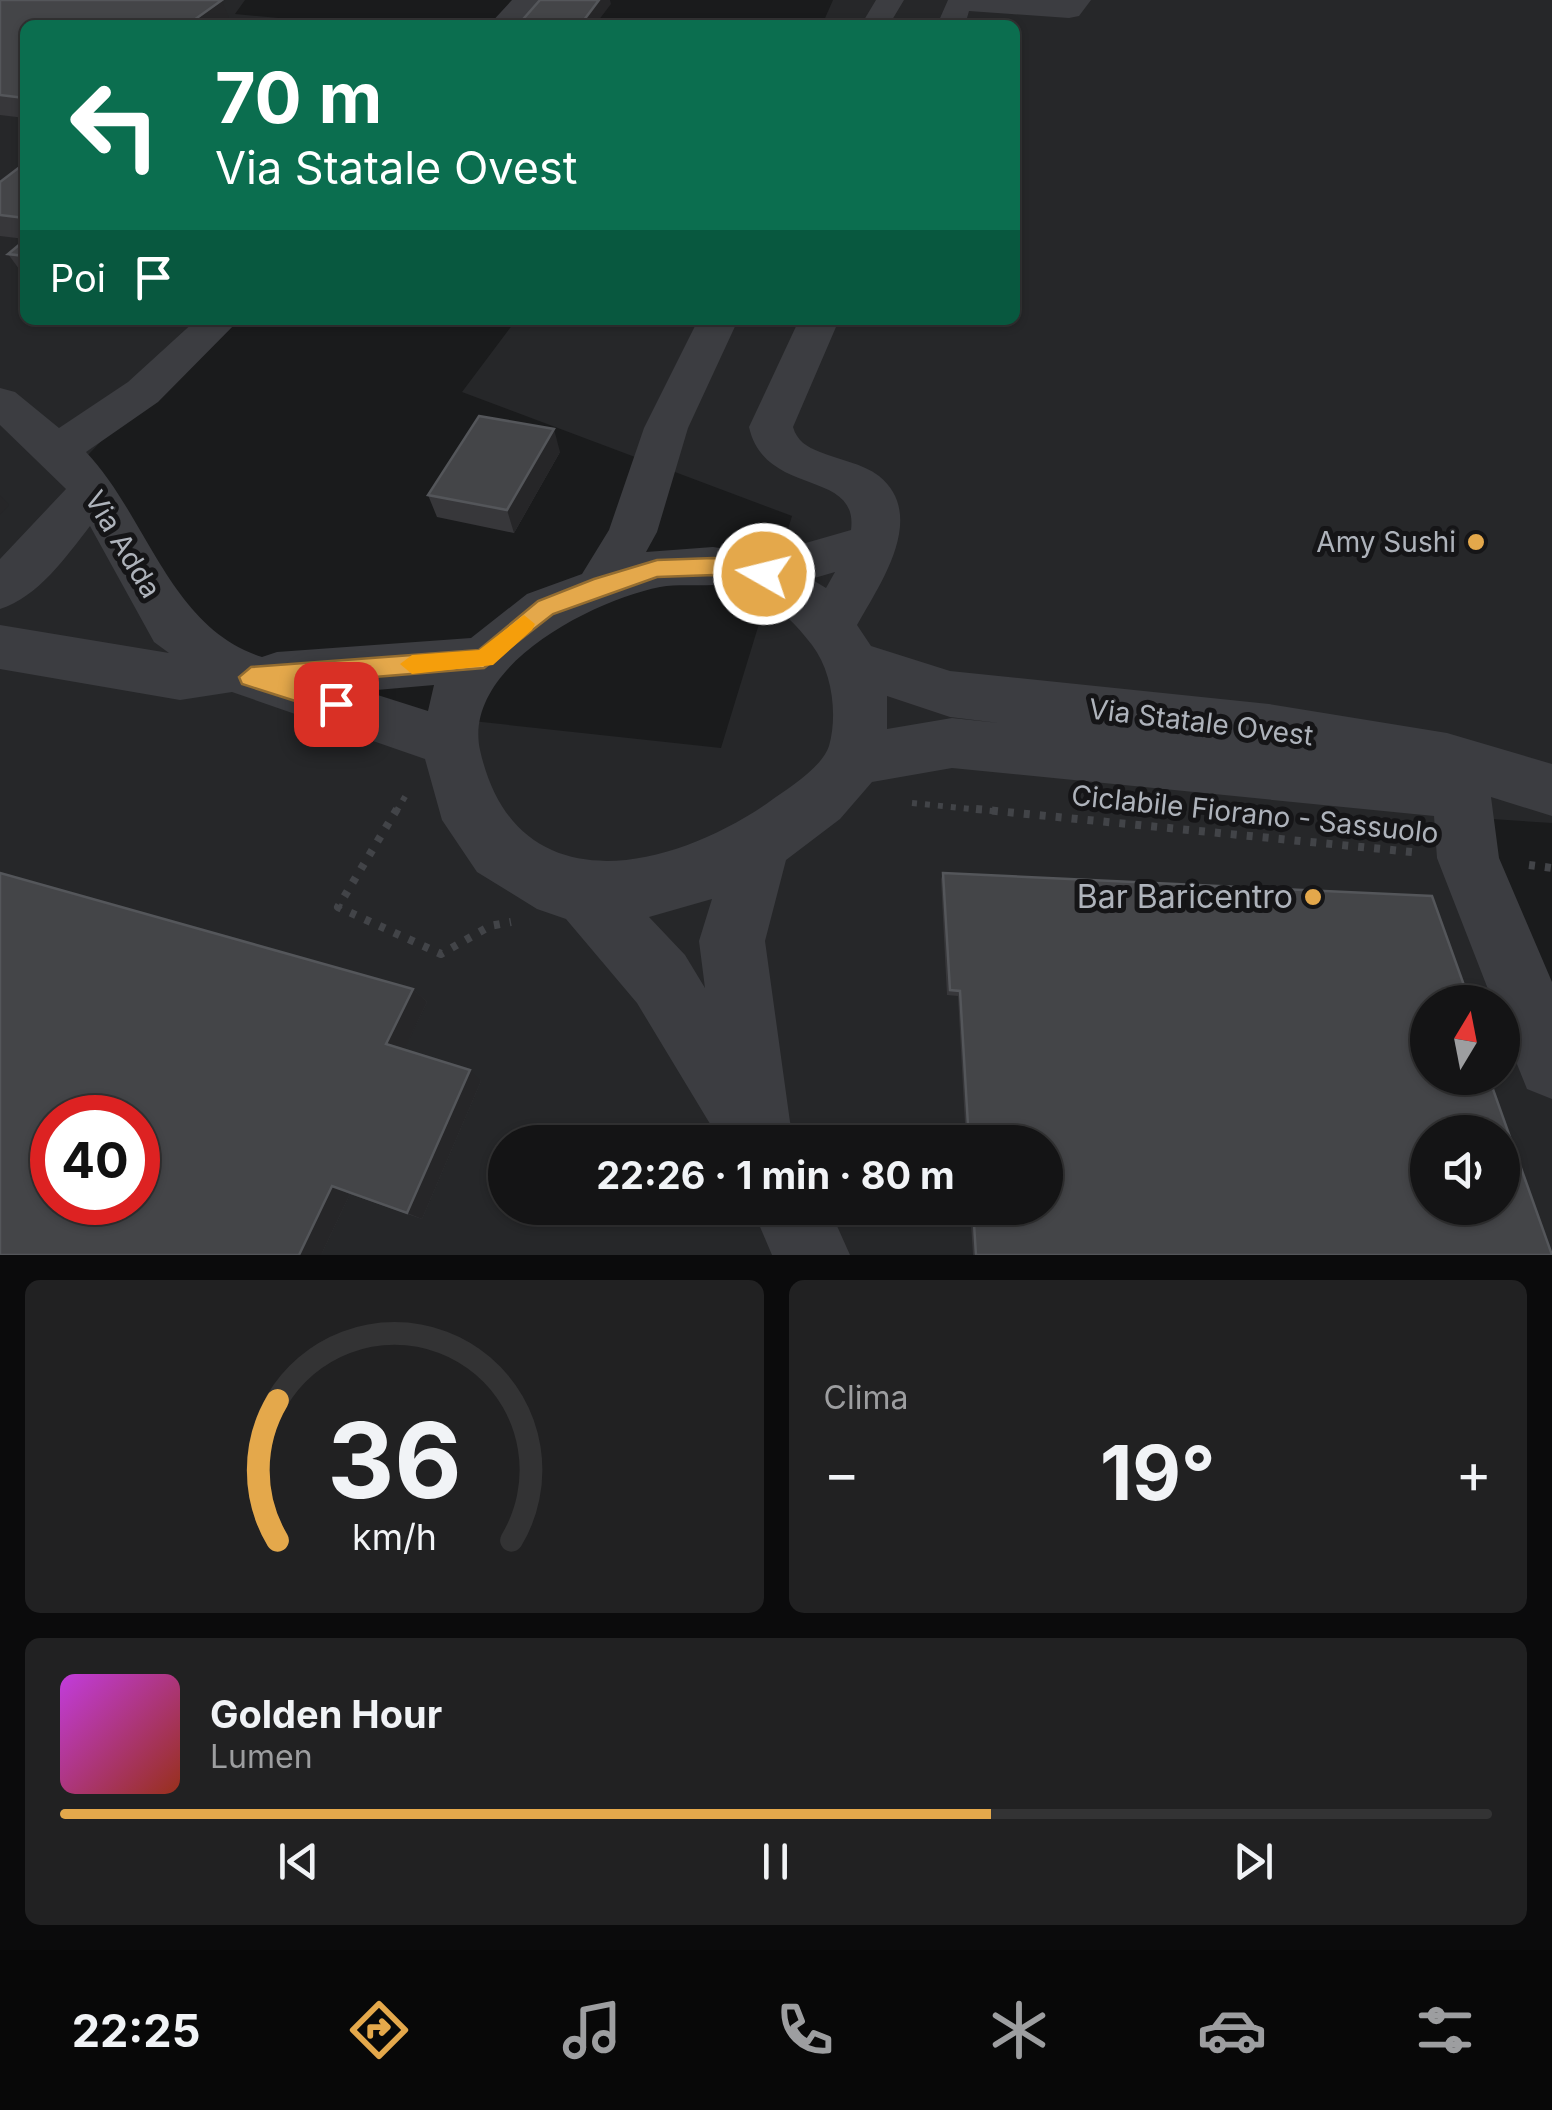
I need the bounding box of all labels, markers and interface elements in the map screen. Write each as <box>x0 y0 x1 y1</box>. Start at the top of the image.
text: 70 m <box>215 55 382 140</box>
icon: left <box>50 60 180 190</box>
text: Via Statale Ovest <box>215 140 577 195</box>
icon: arrive <box>126 250 181 305</box>
text: Poi <box>50 255 106 301</box>
street label: Via Adda <box>78 484 168 604</box>
position arrow <box>712 522 816 626</box>
place label: Amy Sushi <box>1316 525 1456 559</box>
marker: Amy Sushi <box>1465 531 1487 553</box>
pin <box>294 662 379 747</box>
icon: arrive <box>309 677 364 732</box>
street label: Via Statale Ovest <box>1087 691 1315 753</box>
street label: Ciclabile Fiorano - Sassuolo <box>1070 778 1440 850</box>
place label: Bar Baricentro <box>1077 877 1293 916</box>
marker: Bar Baricentro <box>1302 886 1324 908</box>
north arrow <box>1410 985 1520 1095</box>
map controls <box>1410 985 1520 1225</box>
speed limit sign: 40 <box>30 1095 160 1225</box>
button: sound <box>1410 1115 1520 1225</box>
text: 22:26 · 1 min · 80 m <box>596 1152 955 1198</box>
text: Clima <box>824 1378 908 1417</box>
text: 36 <box>327 1397 462 1523</box>
text: 19° <box>1100 1427 1216 1518</box>
text: − <box>824 1440 860 1506</box>
text: + <box>1456 1440 1492 1506</box>
text: km/h <box>352 1515 437 1559</box>
text: Golden Hour <box>210 1691 442 1737</box>
text: Lumen <box>210 1737 313 1776</box>
icon: previous <box>271 1834 326 1889</box>
icon: pause <box>748 1834 803 1889</box>
icon: next <box>1226 1834 1281 1889</box>
icon: directions <box>344 1995 414 2065</box>
icon: music <box>557 1995 627 2065</box>
icon: phone <box>770 1995 840 2065</box>
icon: climate <box>984 1995 1054 2065</box>
icon: car <box>1197 1995 1267 2065</box>
icon: filters <box>1410 1995 1480 2065</box>
text: 22:25 <box>72 2003 200 2058</box>

